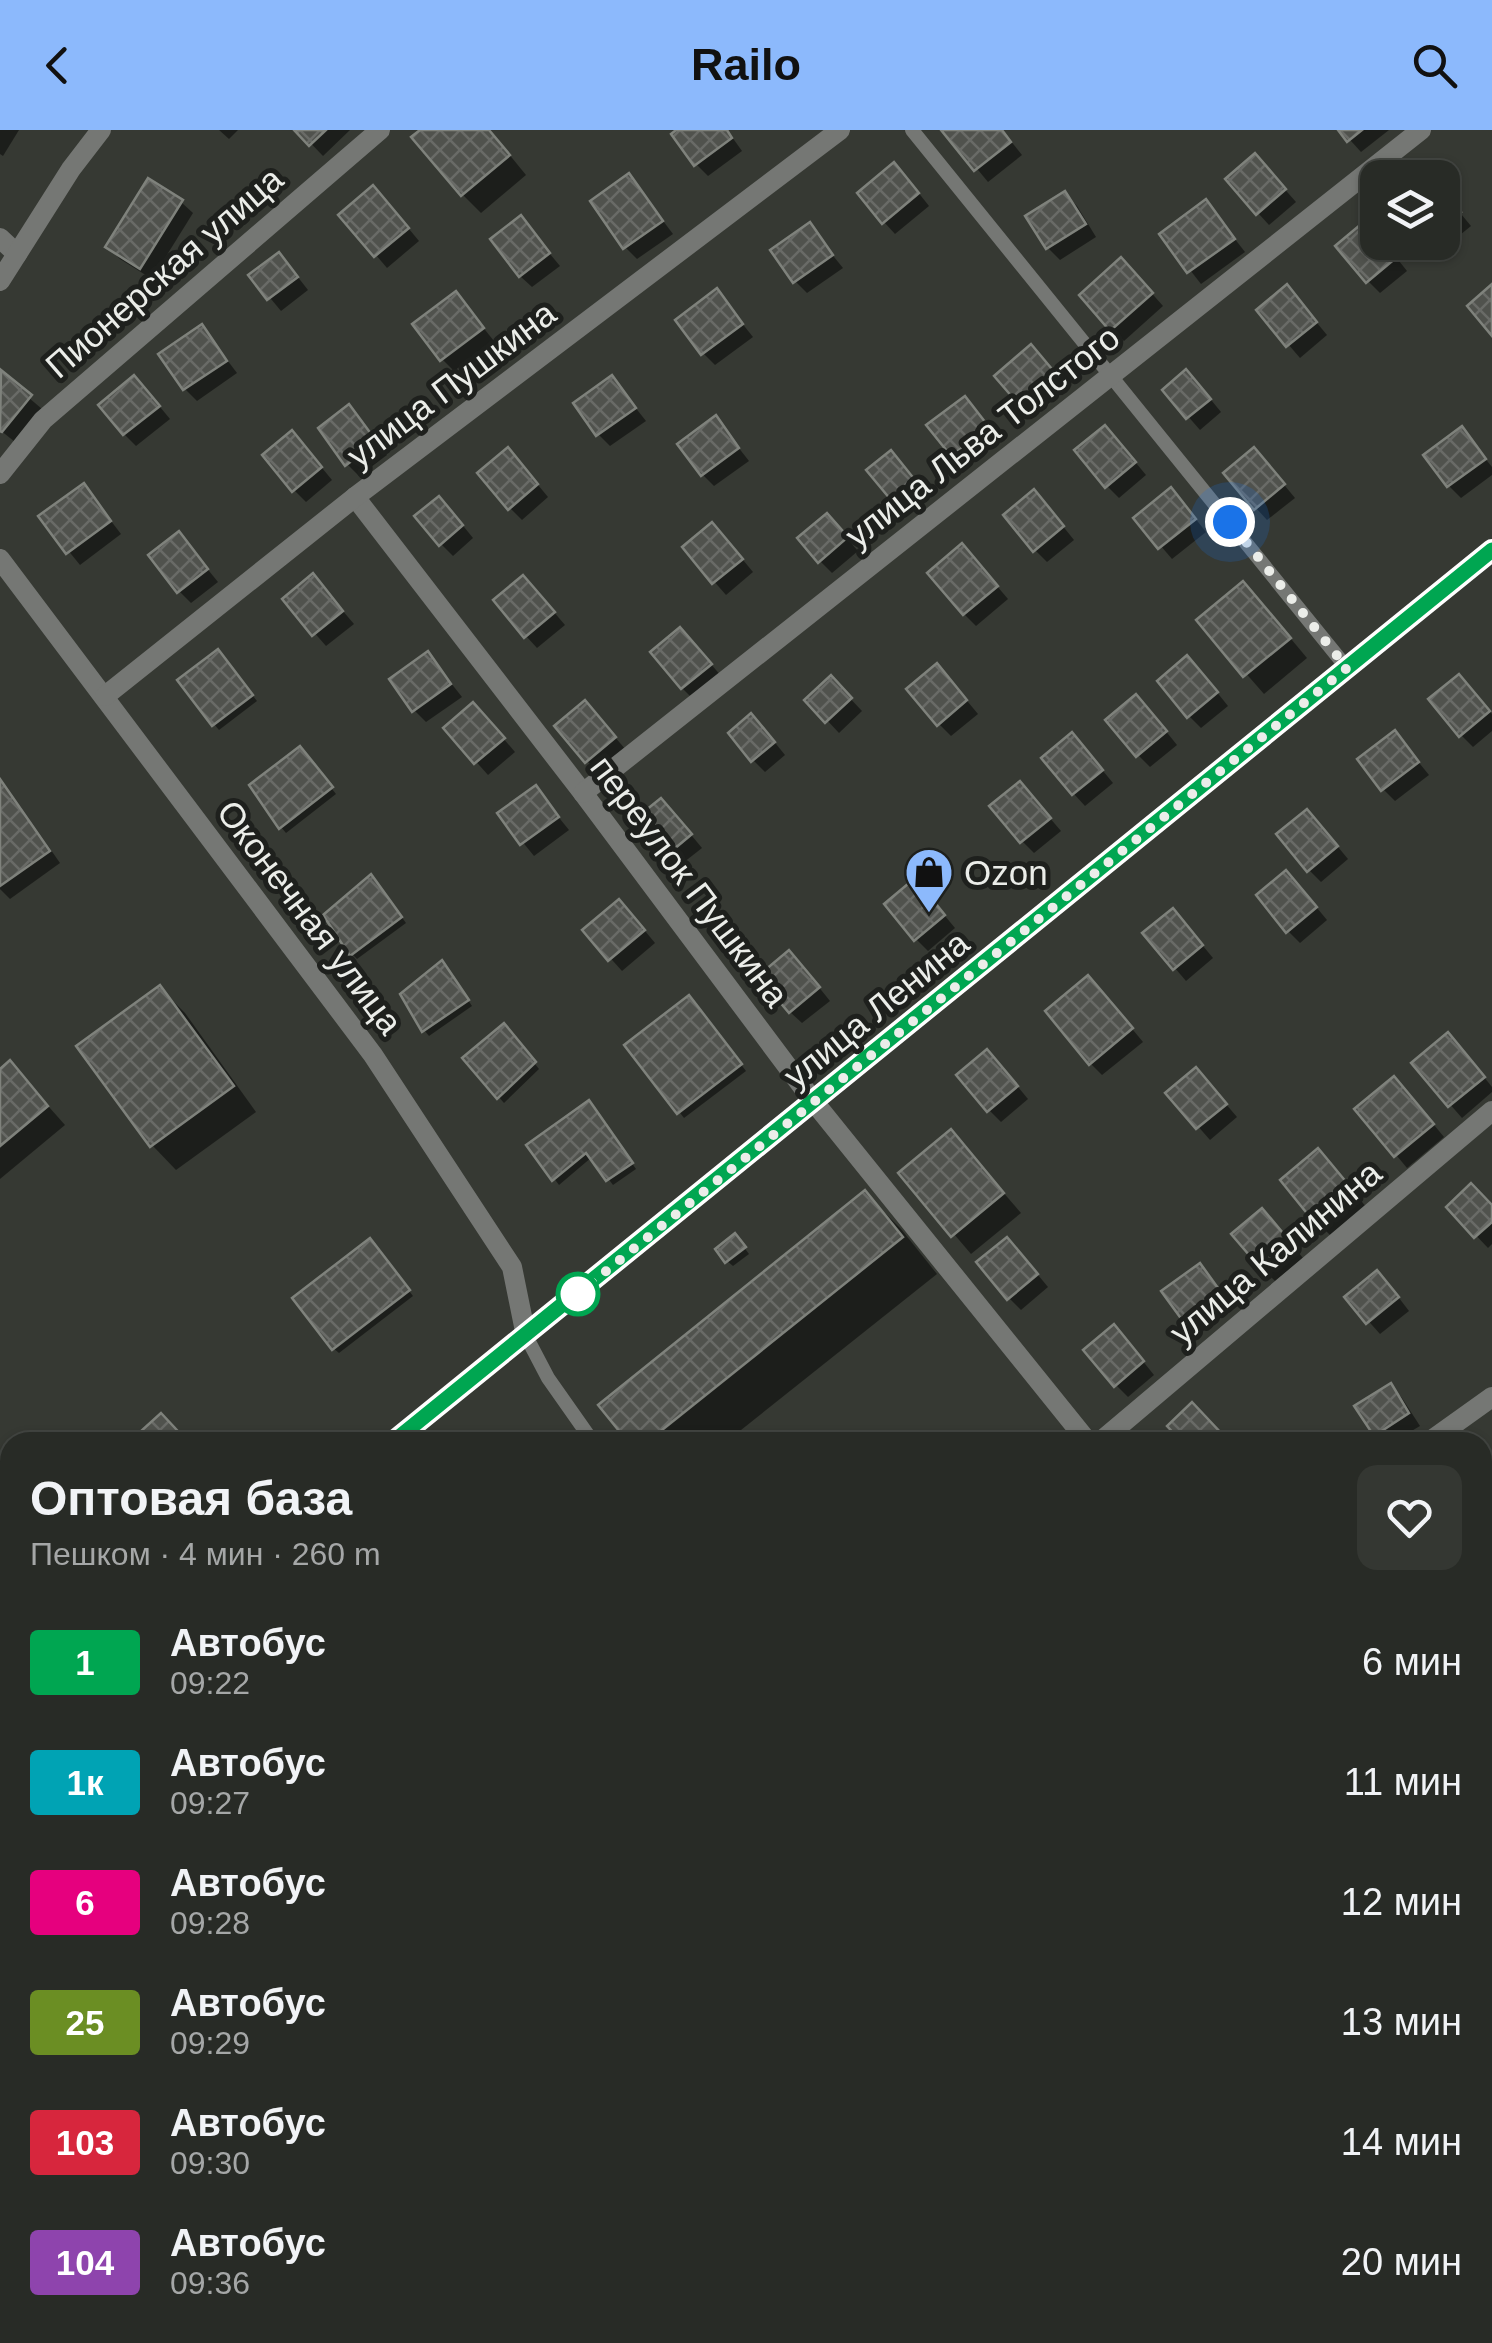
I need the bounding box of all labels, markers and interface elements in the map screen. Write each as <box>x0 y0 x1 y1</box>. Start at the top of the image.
icon: back <box>30 38 85 93</box>
icon: search <box>1407 38 1462 93</box>
text: Railo <box>691 39 801 90</box>
street label: Пионерская улица <box>38 158 291 385</box>
map controls <box>1360 160 1460 260</box>
button: layers <box>1360 160 1460 260</box>
street label: улица Пушкина <box>339 293 563 475</box>
street label: улица Льва Толстого <box>837 317 1127 555</box>
your location <box>1205 497 1255 547</box>
street label: переулок Пушкина <box>583 748 797 1014</box>
street label: Оконечная улица <box>210 793 411 1042</box>
shop icon: Ozon <box>903 846 955 914</box>
place label: Ozon <box>964 853 1048 892</box>
street label: улица Ленина <box>776 922 977 1095</box>
street label: улица Калинина <box>1162 1152 1389 1352</box>
unlabelled marker <box>557 1273 599 1315</box>
button: heart <box>1357 1465 1462 1570</box>
text: Оптовая база <box>30 1472 352 1525</box>
text: Пешком · 4 мин · 260 m <box>30 1536 381 1572</box>
text: Автобус <box>170 1622 326 1664</box>
text: 6 мин <box>1362 1641 1462 1683</box>
text: 1 <box>75 1643 95 1682</box>
text: 09:22 <box>170 1665 250 1701</box>
text: Автобус <box>170 1742 326 1784</box>
text: 11 мин <box>1344 1761 1462 1803</box>
text: 1к <box>67 1763 103 1802</box>
text: 09:27 <box>170 1785 250 1821</box>
text: Автобус <box>170 1862 326 1904</box>
text: 12 мин <box>1341 1881 1462 1923</box>
text: 6 <box>75 1883 95 1922</box>
text: 09:28 <box>170 1905 250 1941</box>
text: Автобус <box>170 1982 326 2024</box>
text: 13 мин <box>1341 2001 1462 2043</box>
text: 25 <box>66 2003 104 2042</box>
text: 09:29 <box>170 2025 250 2061</box>
text: Автобус <box>170 2102 326 2144</box>
text: 14 мин <box>1341 2121 1462 2163</box>
text: 103 <box>56 2123 114 2162</box>
text: 09:30 <box>170 2145 250 2181</box>
text: Автобус <box>170 2222 326 2264</box>
text: 20 мин <box>1341 2241 1462 2283</box>
text: 104 <box>56 2243 114 2282</box>
text: 09:36 <box>170 2265 250 2301</box>

